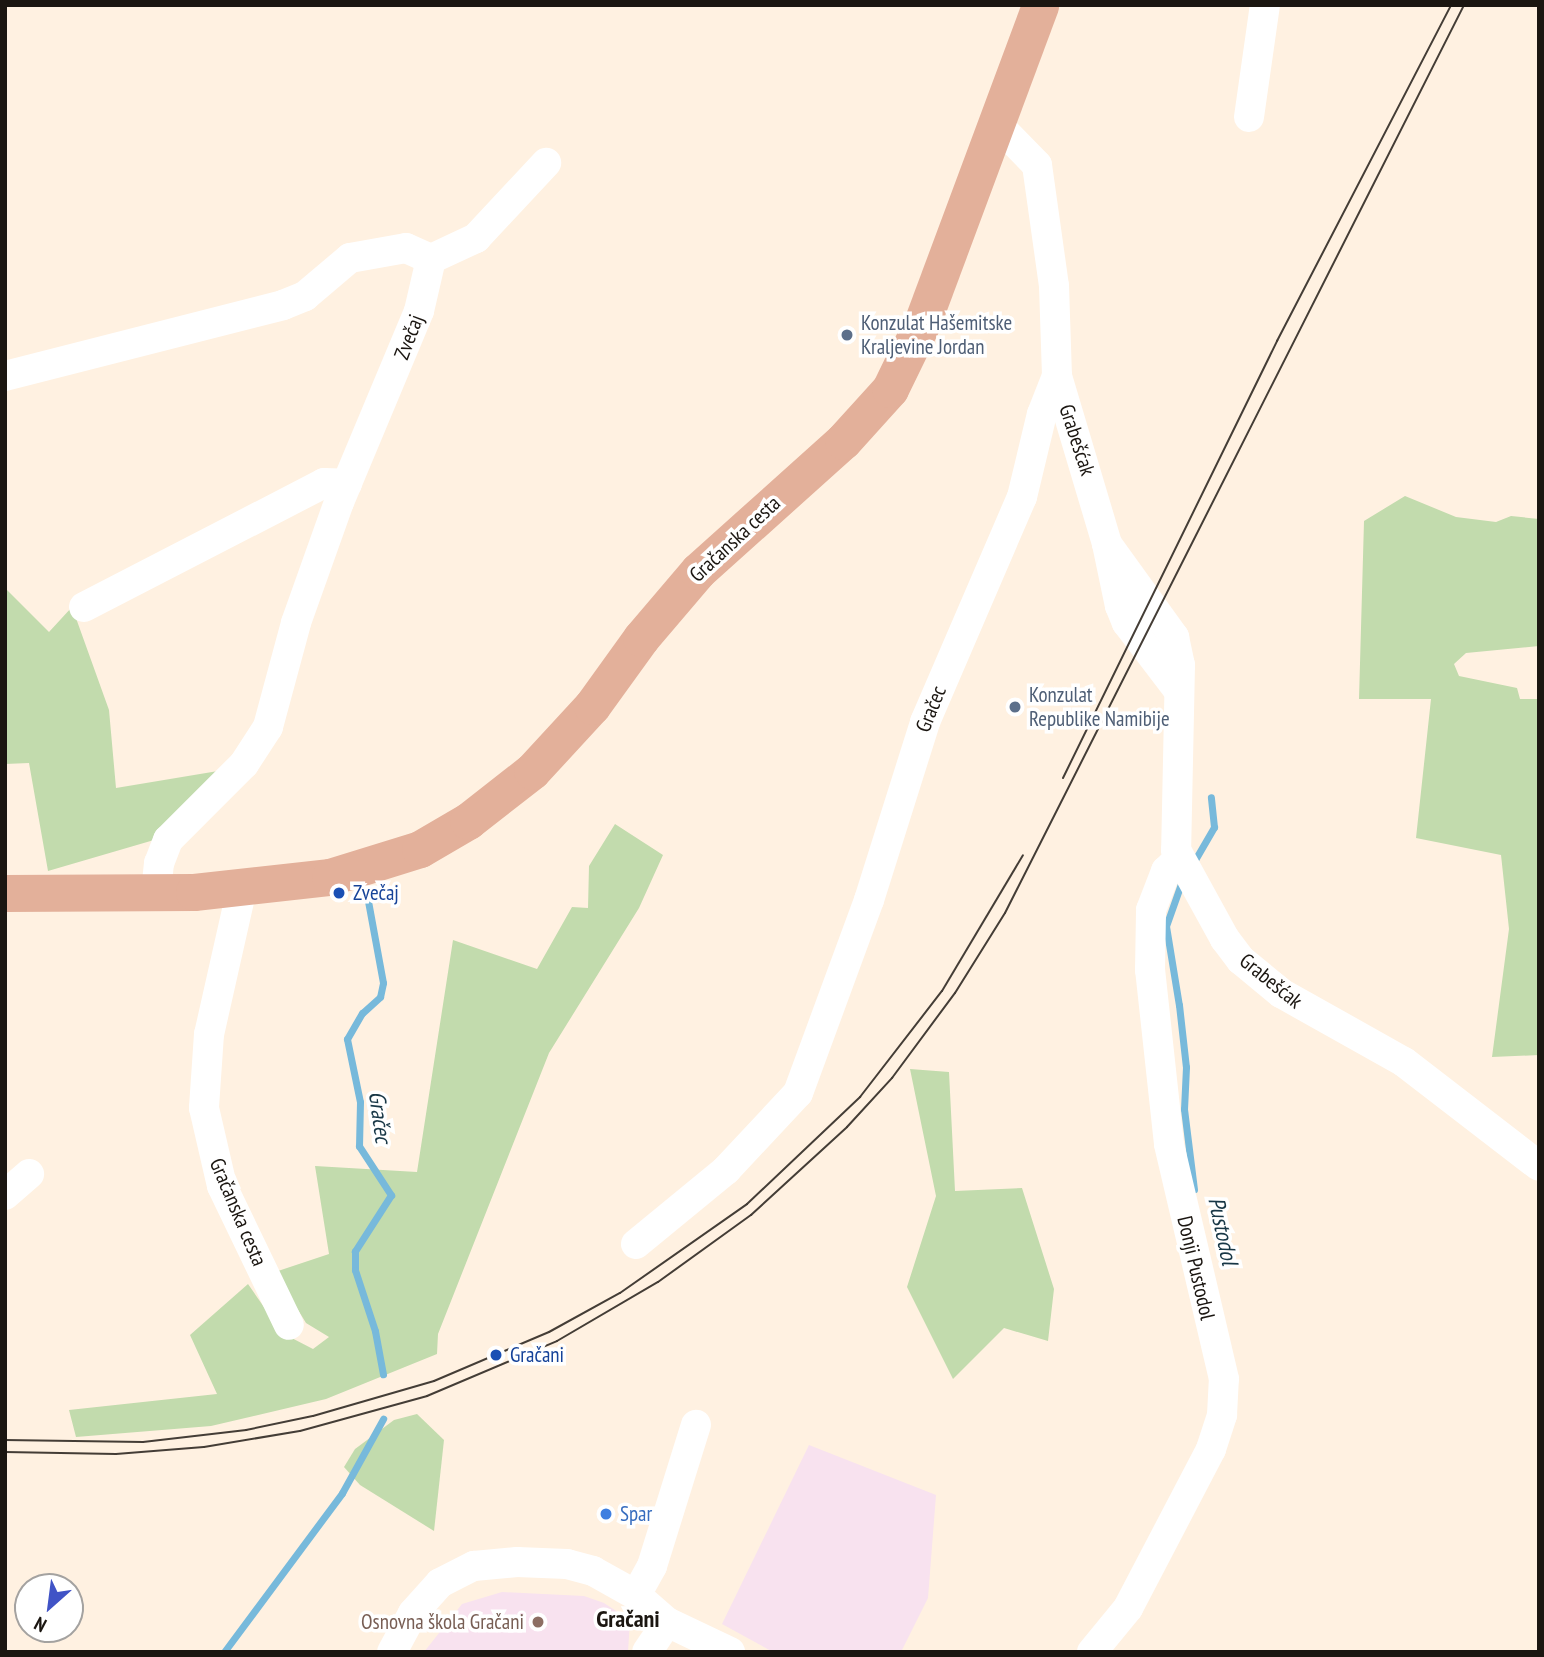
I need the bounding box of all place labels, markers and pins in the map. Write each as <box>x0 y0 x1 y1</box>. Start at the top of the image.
place label: Konzulat Hašemitske Kraljevine Jordan <box>861 310 1012 360</box>
marker: Konzulat Hašemitske Kraljevine Jordan <box>839 327 855 343</box>
place label: Konzulat Republike Namibije <box>1029 682 1170 732</box>
marker: Konzulat Republike Namibije <box>1007 699 1023 715</box>
place label: Zvečaj <box>353 880 399 906</box>
marker: Zvečaj <box>331 885 347 901</box>
place label: Gračani <box>510 1342 564 1368</box>
marker: Gračani <box>488 1347 504 1363</box>
place label: Spar <box>620 1501 652 1527</box>
marker: Spar <box>598 1506 614 1522</box>
place label: Osnovna škola Gračani <box>361 1609 524 1635</box>
marker: Osnovna škola Gračani <box>530 1614 546 1630</box>

